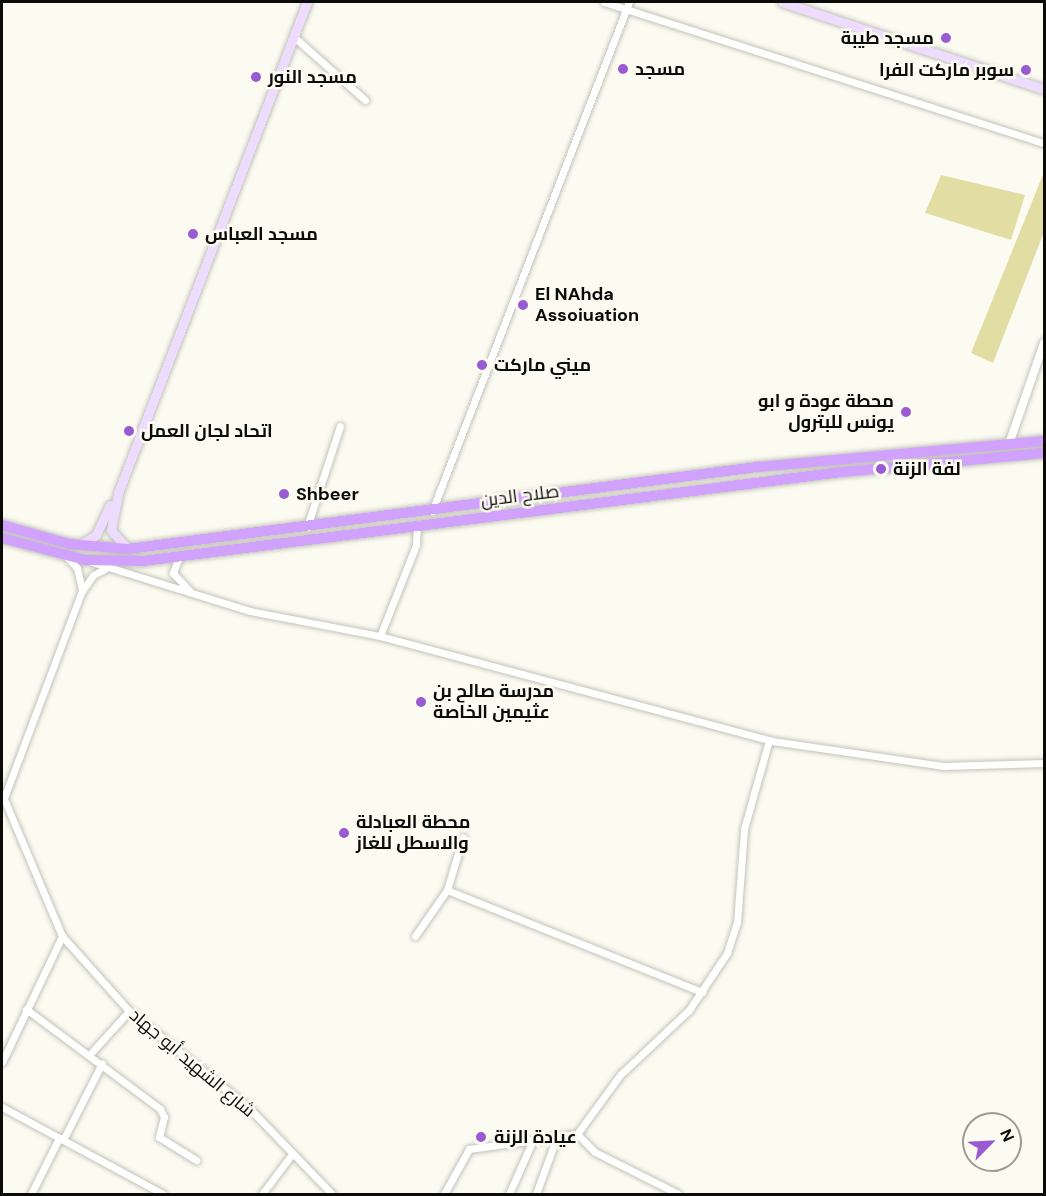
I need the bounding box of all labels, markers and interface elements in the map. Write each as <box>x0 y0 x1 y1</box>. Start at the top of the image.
place label: مسجد طيبة <box>841 27 934 49</box>
marker: مسجد طيبة <box>939 31 953 45</box>
place label: مسجد <box>635 58 685 80</box>
place label: سوبر ماركت الفرا <box>879 59 1014 81</box>
marker: مسجد <box>616 62 630 76</box>
marker: سوبر ماركت الفرا <box>1019 63 1033 77</box>
place label: مسجد النور <box>268 66 357 88</box>
marker: مسجد النور <box>249 70 263 84</box>
place label: مسجد العباس <box>205 223 318 245</box>
marker: مسجد العباس <box>186 227 200 241</box>
place label: El NAhda Assoiuation <box>535 284 639 326</box>
marker: El NAhda Assoiuation <box>516 298 530 312</box>
place label: ميني ماركت <box>494 354 591 376</box>
marker: ميني ماركت <box>475 358 489 372</box>
place label: محطة عودة و ابو يونس للبترول <box>758 391 894 434</box>
marker: محطة عودة و ابو يونس للبترول <box>899 405 913 419</box>
place label: اتحاد لجان العمل <box>141 420 273 442</box>
marker: اتحاد لجان العمل <box>122 424 136 438</box>
place label: لفة الزنة <box>893 458 961 480</box>
marker: لفة الزنة <box>874 462 888 476</box>
street label: صلاح الدين <box>480 480 560 512</box>
place label: Shbeer <box>296 483 359 505</box>
marker: Shbeer <box>277 487 291 501</box>
place label: مدرسة صالح بن عثيمين الخاصة <box>433 681 554 724</box>
marker: مدرسة صالح بن عثيمين الخاصة <box>414 695 428 709</box>
place label: محطة العبادلة والاسطل للغاز <box>356 812 470 854</box>
marker: محطة العبادلة والاسطل للغاز <box>337 826 351 840</box>
street label: شارع الشهيد أبو جهاد <box>125 1004 259 1122</box>
north arrow <box>962 1112 1022 1172</box>
place label: عيادة الزنة <box>494 1126 577 1148</box>
text: N <box>995 1126 1019 1145</box>
marker: عيادة الزنة <box>472 1128 490 1146</box>

